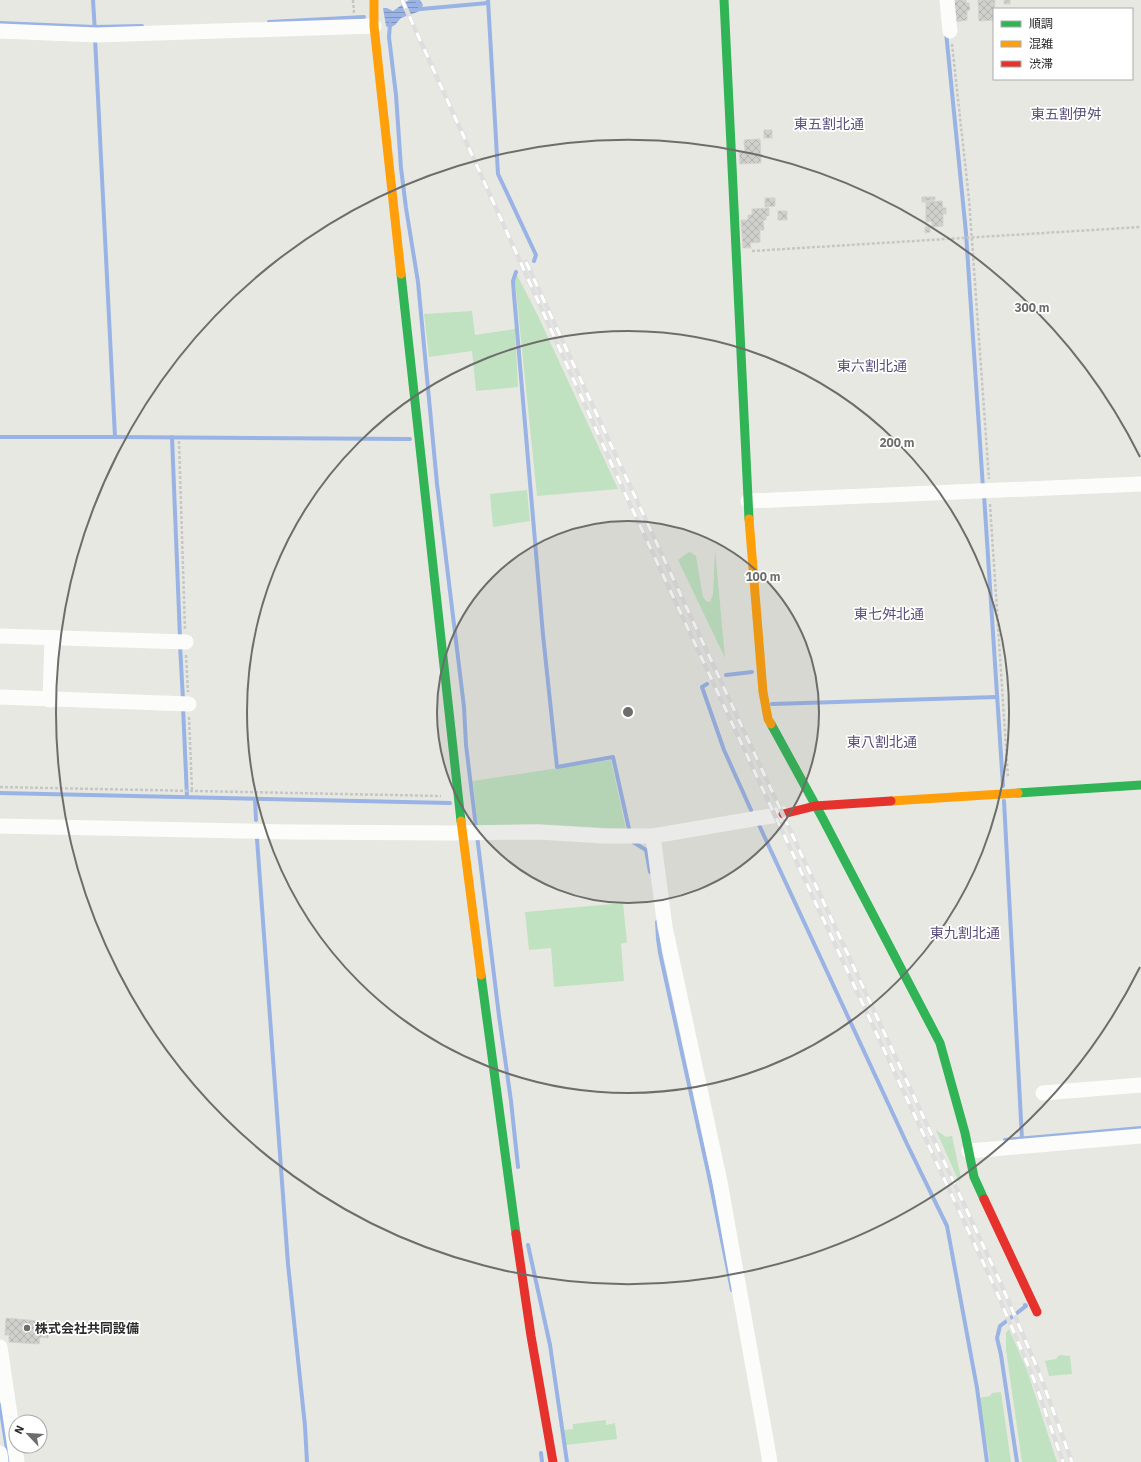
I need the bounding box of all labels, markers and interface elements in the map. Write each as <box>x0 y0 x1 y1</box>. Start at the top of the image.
legend <box>993 8 1133 80</box>
text: 順調 <box>1029 16 1053 31</box>
text: 混雑 <box>1029 36 1053 51</box>
text: 渋滞 <box>1029 56 1053 71</box>
district label: 東五割伊舛 <box>1031 105 1101 123</box>
district label: 東五割北通 <box>794 115 864 133</box>
text: 300 m <box>1014 300 1050 315</box>
district label: 東六割北通 <box>837 357 907 375</box>
text: 200 m <box>879 435 915 450</box>
text: 100 m <box>745 569 781 584</box>
district label: 東七舛北通 <box>854 605 924 623</box>
centre of rings <box>621 705 635 719</box>
district label: 東八割北通 <box>847 733 917 751</box>
district label: 東九割北通 <box>930 924 1000 942</box>
place label: 株式会社共同設備 <box>35 1320 139 1337</box>
marker: 株式会社共同設備 <box>22 1323 32 1333</box>
north arrow <box>8 1414 48 1454</box>
text: N <box>11 1423 27 1436</box>

